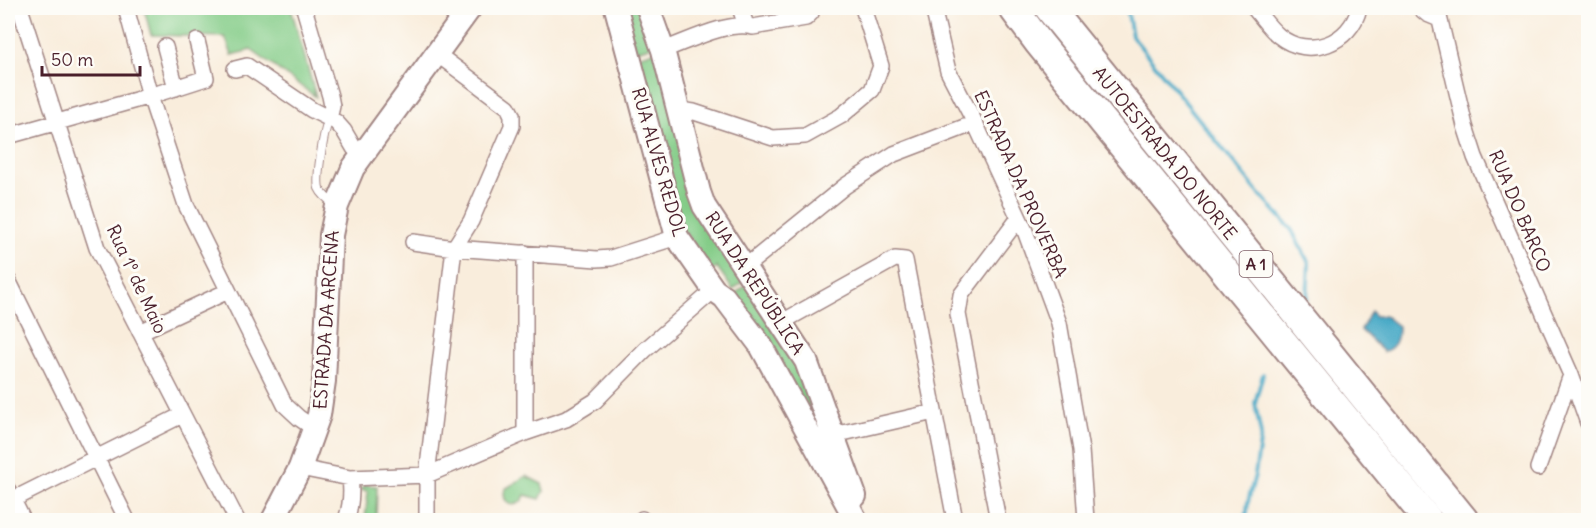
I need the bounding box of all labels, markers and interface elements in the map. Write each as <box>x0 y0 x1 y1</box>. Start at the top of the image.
scale bar <box>42 39 140 77</box>
text: 50 m <box>51 48 93 71</box>
street label: AUTOESTRADA DO NORTE <box>1088 62 1242 244</box>
street label: RUA ALVES REDOL <box>627 85 691 239</box>
street label: ESTRADA DA PROVERBA <box>969 87 1073 281</box>
street label: RUA DO BARCO <box>1484 146 1556 276</box>
street label: RUA DA REPÚBLICA <box>700 207 810 359</box>
street label: Rua 1º de Maio <box>102 221 172 337</box>
street label: ESTRADA DA ARCENA <box>308 230 344 410</box>
road number: A 1 <box>1240 251 1272 277</box>

